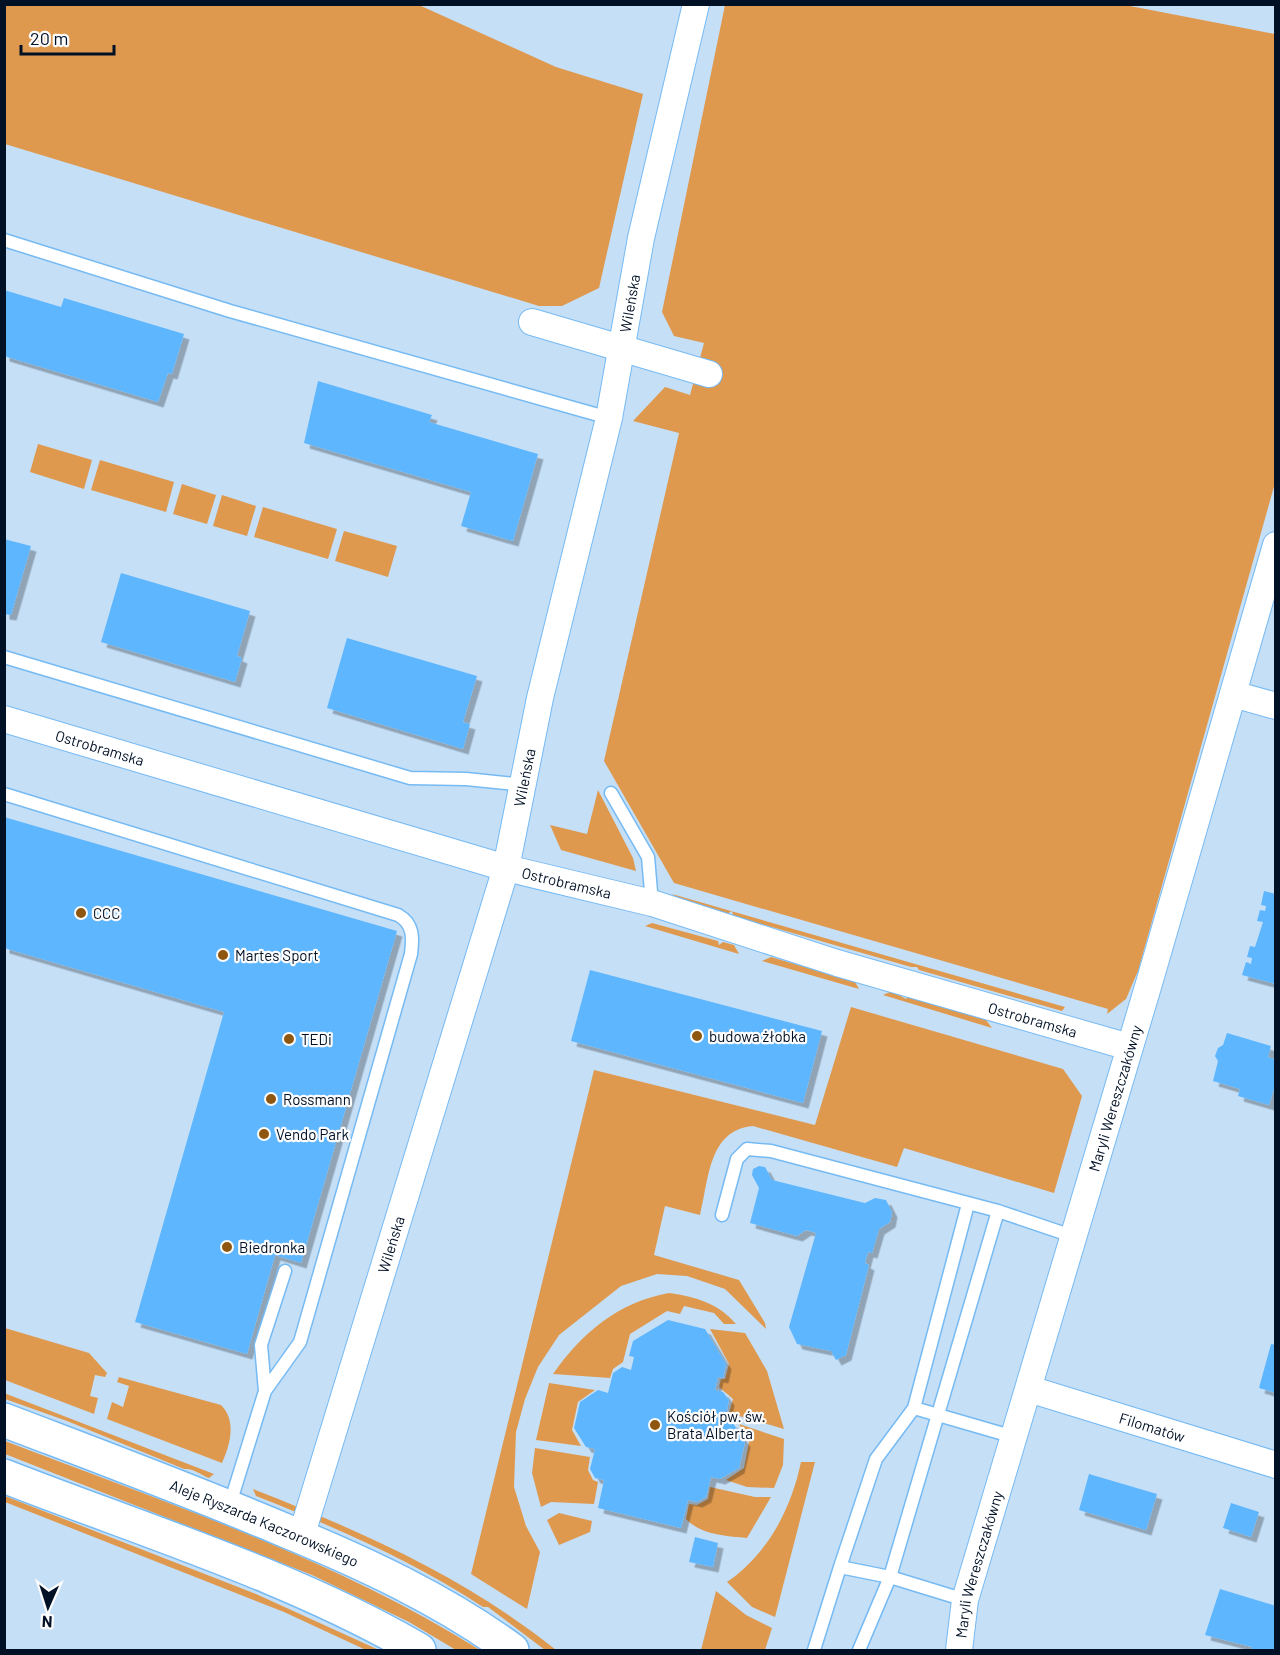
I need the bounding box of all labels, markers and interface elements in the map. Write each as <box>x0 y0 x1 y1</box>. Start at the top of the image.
scale bar <box>21 18 114 56</box>
text: 20 m <box>30 27 68 49</box>
street label: Wileńska <box>615 273 643 334</box>
street label: Ostrobramska <box>53 726 146 769</box>
street label: Wileńska <box>510 747 539 808</box>
street label: Ostrobramska <box>520 863 613 902</box>
place label: CCC <box>93 904 120 922</box>
marker: CCC <box>74 906 88 920</box>
place label: Martes Sport <box>235 946 319 964</box>
marker: Martes Sport <box>216 948 230 962</box>
street label: Ostrobramska <box>986 998 1079 1041</box>
street label: Maryli Wereszczakówny <box>1084 1023 1145 1174</box>
place label: budowa żłobka <box>709 1027 806 1045</box>
marker: budowa żłobka <box>690 1029 704 1043</box>
place label: TEDi <box>301 1030 332 1048</box>
marker: TEDi <box>282 1032 296 1046</box>
place label: Rossmann <box>283 1090 351 1108</box>
marker: Rossmann <box>264 1092 278 1106</box>
place label: Vendo Park <box>276 1125 349 1143</box>
marker: Vendo Park <box>257 1127 271 1141</box>
street label: Wileńska <box>373 1214 408 1275</box>
place label: Biedronka <box>239 1238 305 1256</box>
marker: Biedronka <box>220 1240 234 1254</box>
place label: Kościół pw. św. Brata Alberta <box>667 1407 766 1442</box>
street label: Filomatów <box>1117 1408 1188 1446</box>
marker: Kościół pw. św. Brata Alberta <box>648 1418 662 1432</box>
street label: Aleje Ryszarda Kaczorowskiego <box>167 1476 362 1570</box>
street label: Maryli Wereszczakówny <box>951 1488 1006 1639</box>
north arrow <box>18 1577 78 1637</box>
text: N <box>41 1613 53 1632</box>

